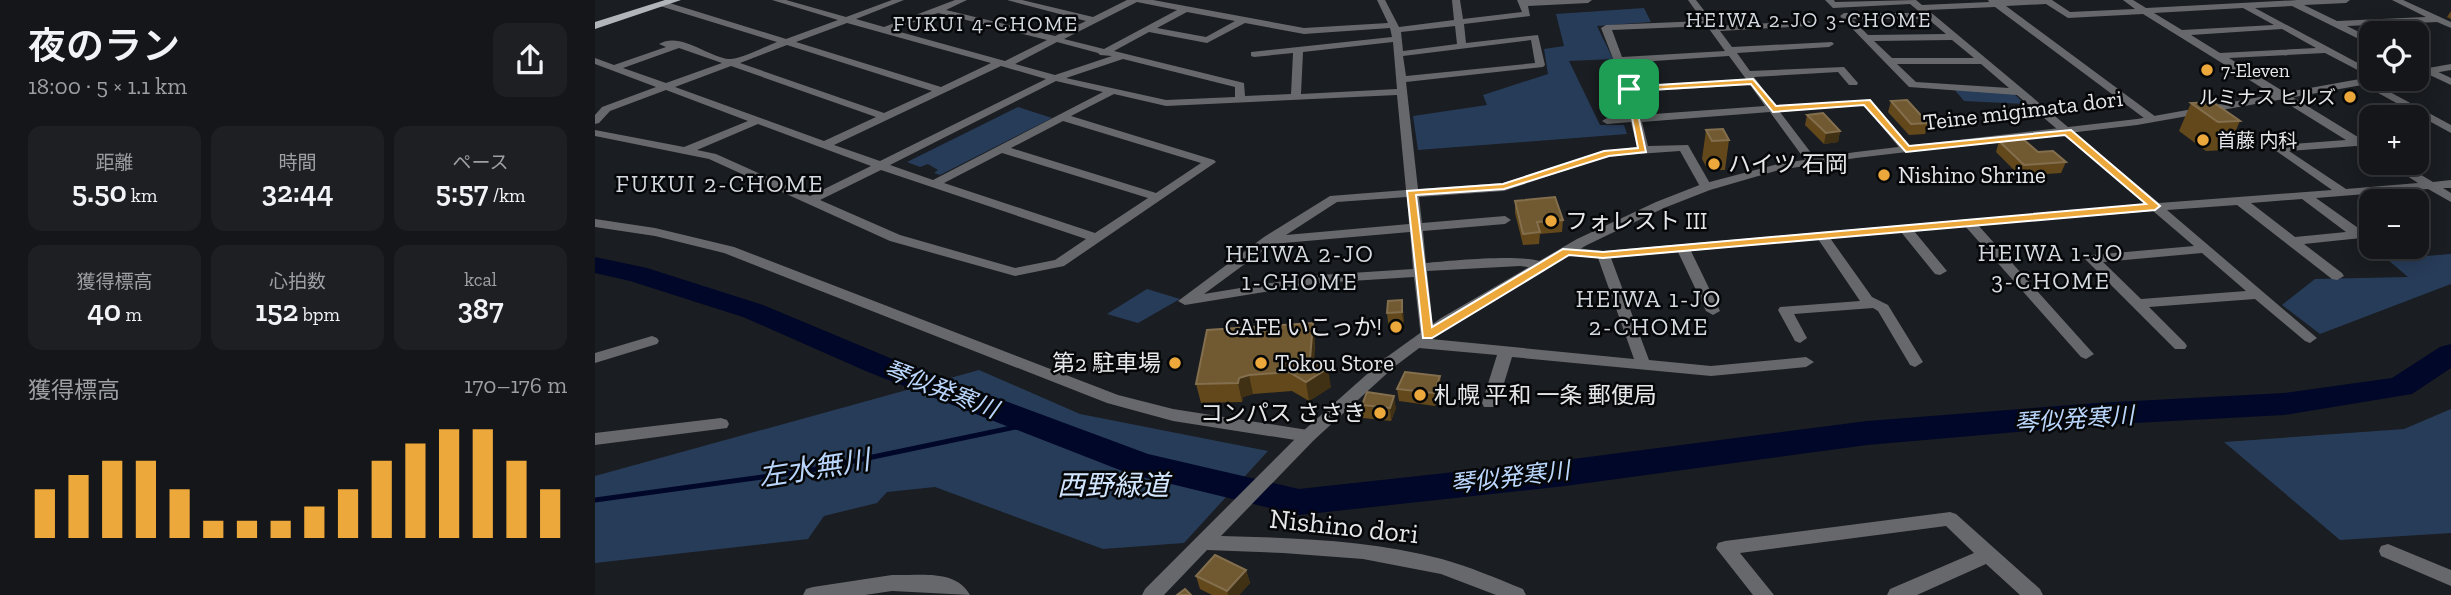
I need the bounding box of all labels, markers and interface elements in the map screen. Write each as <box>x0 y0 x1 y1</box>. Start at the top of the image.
district label: HEIWA 2-JO 3-CHOME <box>1686 7 1932 32</box>
district label: FUKUI 4-CHOME <box>893 11 1079 36</box>
map controls <box>2359 21 2429 259</box>
button: locate <box>2359 21 2429 91</box>
text: 夜のラン <box>28 23 180 69</box>
button: share <box>493 23 567 97</box>
pin <box>1599 59 1659 119</box>
place label: 7-Eleven <box>2221 59 2290 82</box>
marker: 7-Eleven <box>2199 62 2215 78</box>
icon: arrive <box>1610 70 1648 108</box>
text: 18:00 · 5 × 1.1 km <box>28 72 187 100</box>
street label: Teine migimata dori <box>1922 84 2124 136</box>
place label: ルミナス ヒルズ <box>2199 86 2336 109</box>
marker: ルミナス ヒルズ <box>2342 89 2358 105</box>
button: + <box>2359 105 2429 175</box>
place label: 首藤 内科 <box>2217 129 2297 152</box>
marker: 首藤 内科 <box>2195 132 2211 148</box>
place label: ハイツ 石岡 <box>1728 150 1848 178</box>
text: 距離 <box>95 151 134 174</box>
text: 時間 <box>278 151 317 174</box>
text: ペース <box>452 151 509 174</box>
marker: ハイツ 石岡 <box>1706 156 1722 172</box>
place label: Nishino Shrine <box>1898 161 2046 189</box>
marker: Nishino Shrine <box>1876 167 1892 183</box>
district label: FUKUI 2-CHOME <box>616 169 824 198</box>
text: 5.50 <box>72 174 127 210</box>
text: 32:44 <box>262 174 334 210</box>
text: 5:57 <box>436 174 488 210</box>
text: km <box>127 184 157 207</box>
text: /km <box>488 184 525 207</box>
button: − <box>2359 189 2429 259</box>
place label: フォレスト III <box>1565 207 1707 235</box>
marker: フォレスト III <box>1543 213 1559 229</box>
district label: HEIWA 1-JO 3-CHOME <box>1978 238 2124 295</box>
district label: HEIWA 2-JO 1-CHOME <box>1225 239 1375 296</box>
text: kcal <box>464 268 497 291</box>
text: 獲得標高 <box>76 270 153 293</box>
text: 心拍数 <box>269 270 326 293</box>
district label: HEIWA 1-JO 2-CHOME <box>1576 284 1722 341</box>
text: 387 <box>457 291 504 327</box>
text: 40 <box>87 293 121 329</box>
text: 152 <box>255 293 299 329</box>
text: m <box>121 303 142 326</box>
text: bpm <box>299 303 340 326</box>
place label: CAFE いこっか! <box>1225 313 1382 341</box>
marker: CAFE いこっか! <box>1388 319 1404 335</box>
place label: 第2 駐車場 <box>1052 349 1161 377</box>
place label: Tokou Store <box>1275 349 1394 377</box>
water label: 琴似発寒川 <box>880 354 1005 425</box>
marker: 第2 駐車場 <box>1167 355 1183 371</box>
marker: Tokou Store <box>1253 355 1269 371</box>
text: 170–176 m <box>464 371 567 399</box>
text: 獲得標高 <box>28 376 120 404</box>
place label: 札幌 平和 一条 郵便局 <box>1434 381 1657 409</box>
marker: 札幌 平和 一条 郵便局 <box>1412 387 1428 403</box>
place label: コンパス ささき <box>1200 399 1366 427</box>
water label: 琴似発寒川 <box>2013 400 2138 438</box>
marker: コンパス ささき <box>1372 405 1388 421</box>
water label: 左水無川 <box>756 442 875 493</box>
water label: 琴似発寒川 <box>1449 455 1574 499</box>
park label: 西野緑道 <box>1057 469 1173 502</box>
street label: Nishino dori <box>1268 502 1420 550</box>

